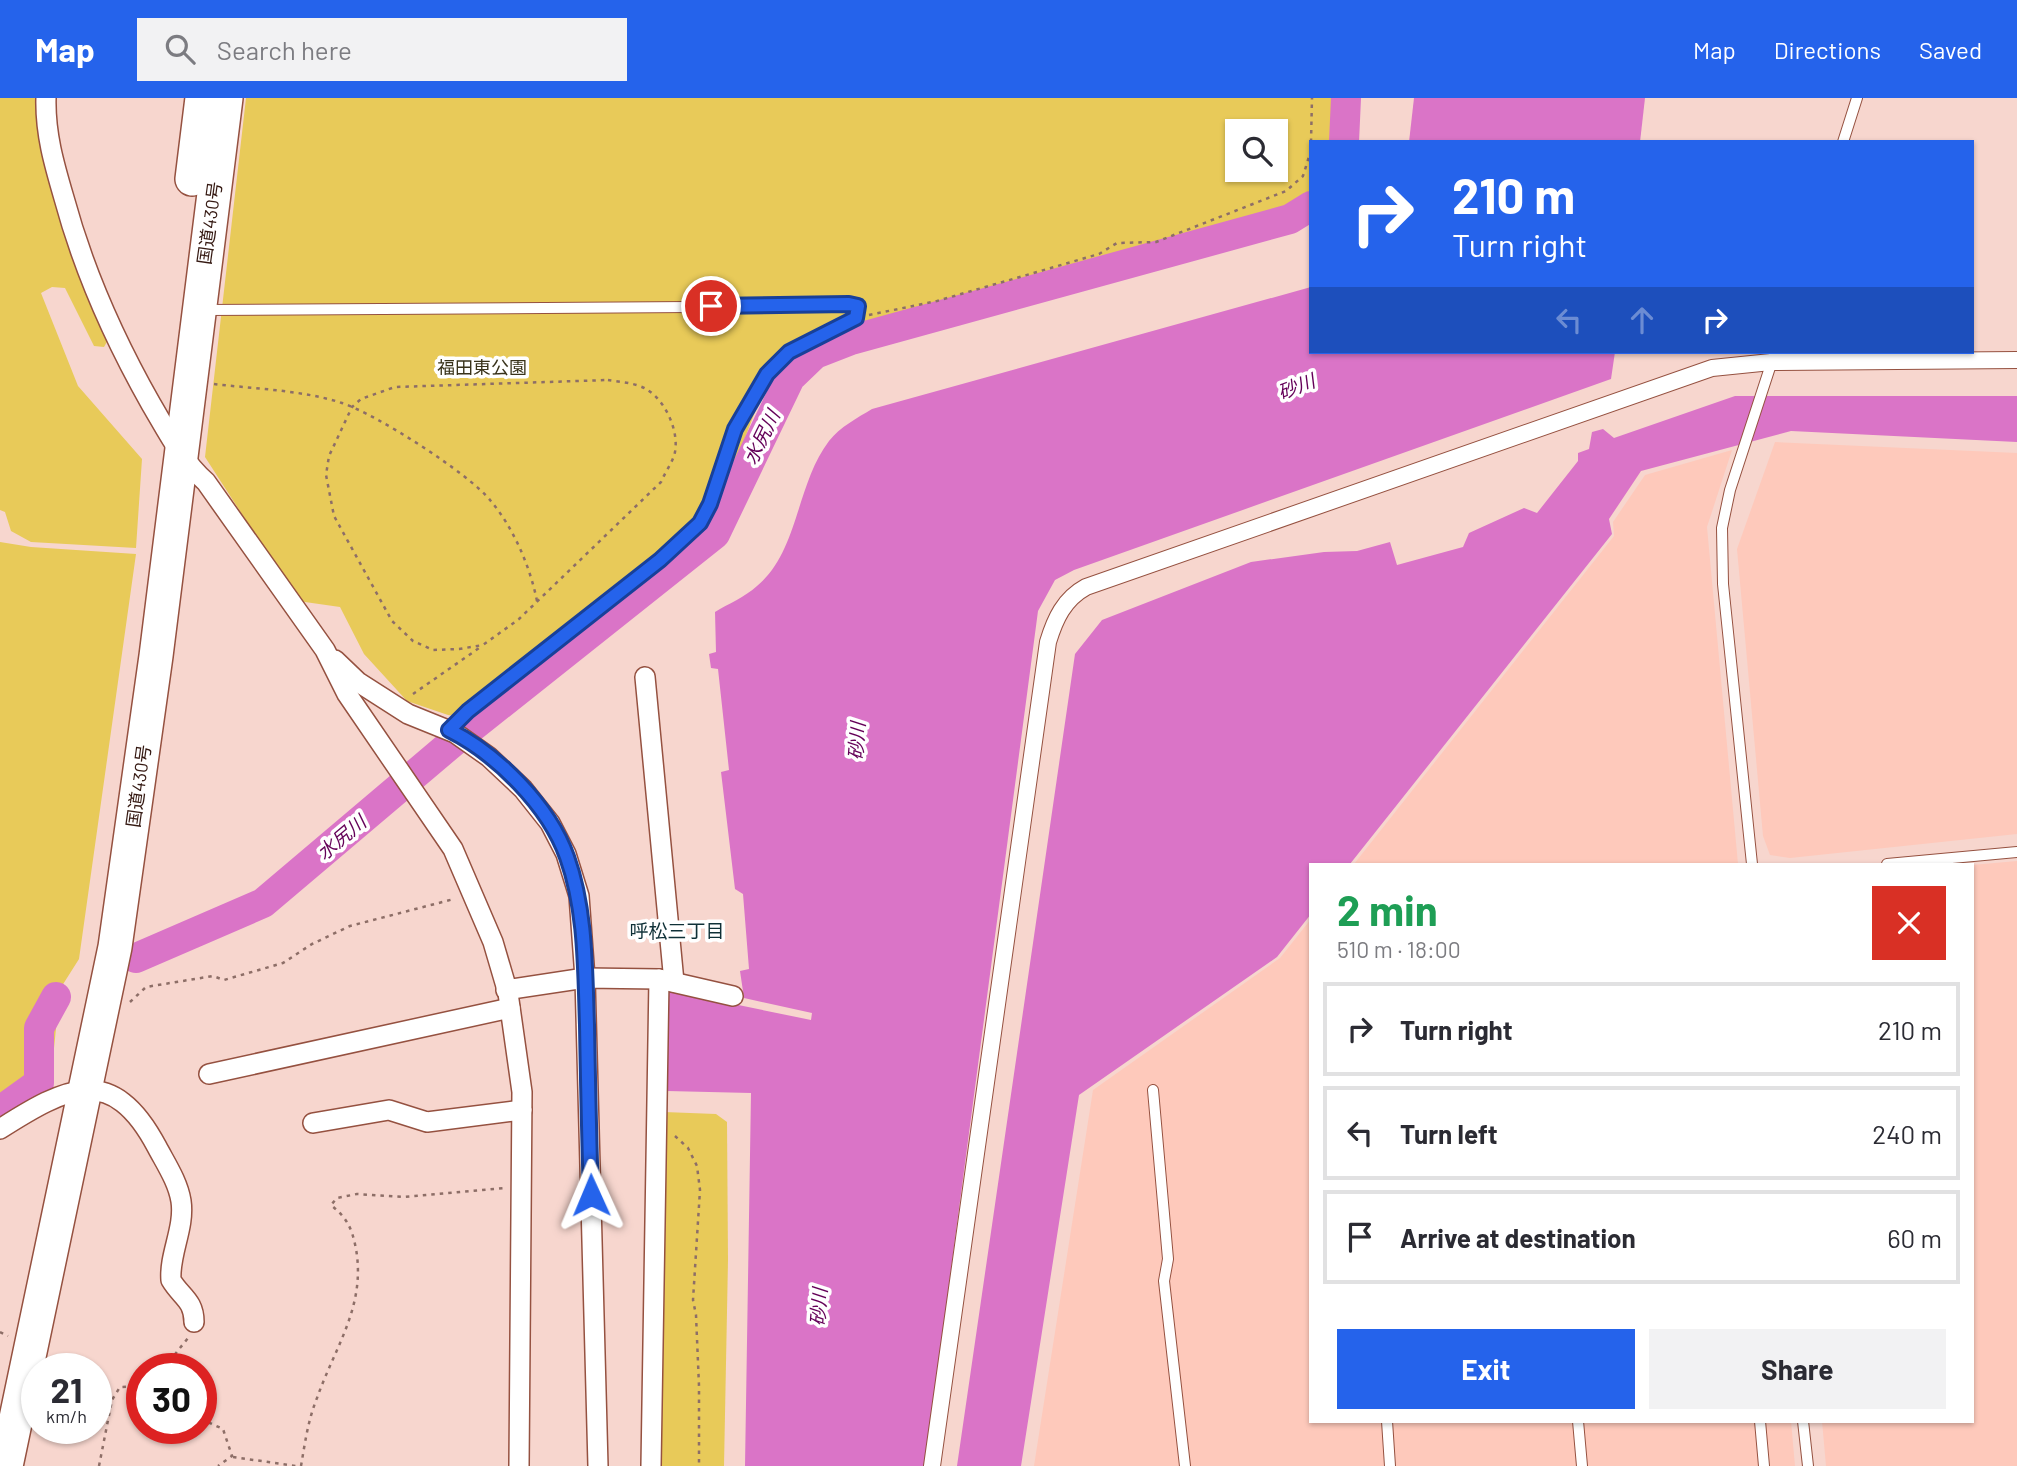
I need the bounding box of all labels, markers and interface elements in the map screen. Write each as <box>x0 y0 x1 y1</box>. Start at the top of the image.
search box <box>137 18 627 81</box>
text: Map <box>35 29 95 69</box>
icon: search <box>161 30 199 68</box>
text: Search here <box>217 34 352 65</box>
text: Map <box>1693 35 1736 64</box>
text: Directions <box>1774 35 1881 64</box>
text: Saved <box>1919 35 1982 64</box>
map controls <box>1225 119 1288 182</box>
button: search <box>1225 119 1288 182</box>
text: 210 m <box>1452 165 1575 224</box>
icon: right <box>1337 168 1428 259</box>
street label: 国道430号 <box>192 180 226 266</box>
text: Turn right <box>1452 225 1587 263</box>
pin <box>681 276 741 336</box>
icon: arrive <box>692 287 730 325</box>
icon: left <box>1550 301 1588 339</box>
icon: ahead <box>1623 301 1661 339</box>
icon: right <box>1696 301 1734 339</box>
park label: 福田東公園 <box>437 356 527 378</box>
water label: 砂川 <box>1274 368 1320 404</box>
water label: 水尻川 <box>738 405 785 468</box>
water label: 砂川 <box>843 719 869 761</box>
street label: 国道430号 <box>121 743 155 829</box>
water label: 水尻川 <box>312 809 372 864</box>
text: 2 min <box>1337 884 1438 934</box>
button: close <box>1872 886 1946 960</box>
district label: 呼松三丁目 <box>629 919 725 942</box>
text: 510 m · 18:00 <box>1337 935 1461 963</box>
icon: right <box>1341 1010 1379 1048</box>
text: Turn right <box>1400 1014 1513 1045</box>
text: 210 m <box>1878 1014 1942 1045</box>
icon: left <box>1341 1114 1379 1152</box>
text: Turn left <box>1400 1118 1498 1149</box>
text: 240 m <box>1872 1118 1942 1149</box>
position arrow <box>554 1158 628 1232</box>
icon: arrive <box>1341 1218 1379 1256</box>
text: Arrive at destination <box>1400 1222 1636 1253</box>
text: 60 m <box>1887 1222 1942 1253</box>
water label: 砂川 <box>805 1285 831 1327</box>
button: Exit <box>1337 1329 1635 1409</box>
button: Share <box>1649 1329 1946 1409</box>
speed limit sign: 30 <box>126 1353 217 1444</box>
text: 21 <box>51 1368 82 1410</box>
text: km/h <box>46 1405 87 1427</box>

